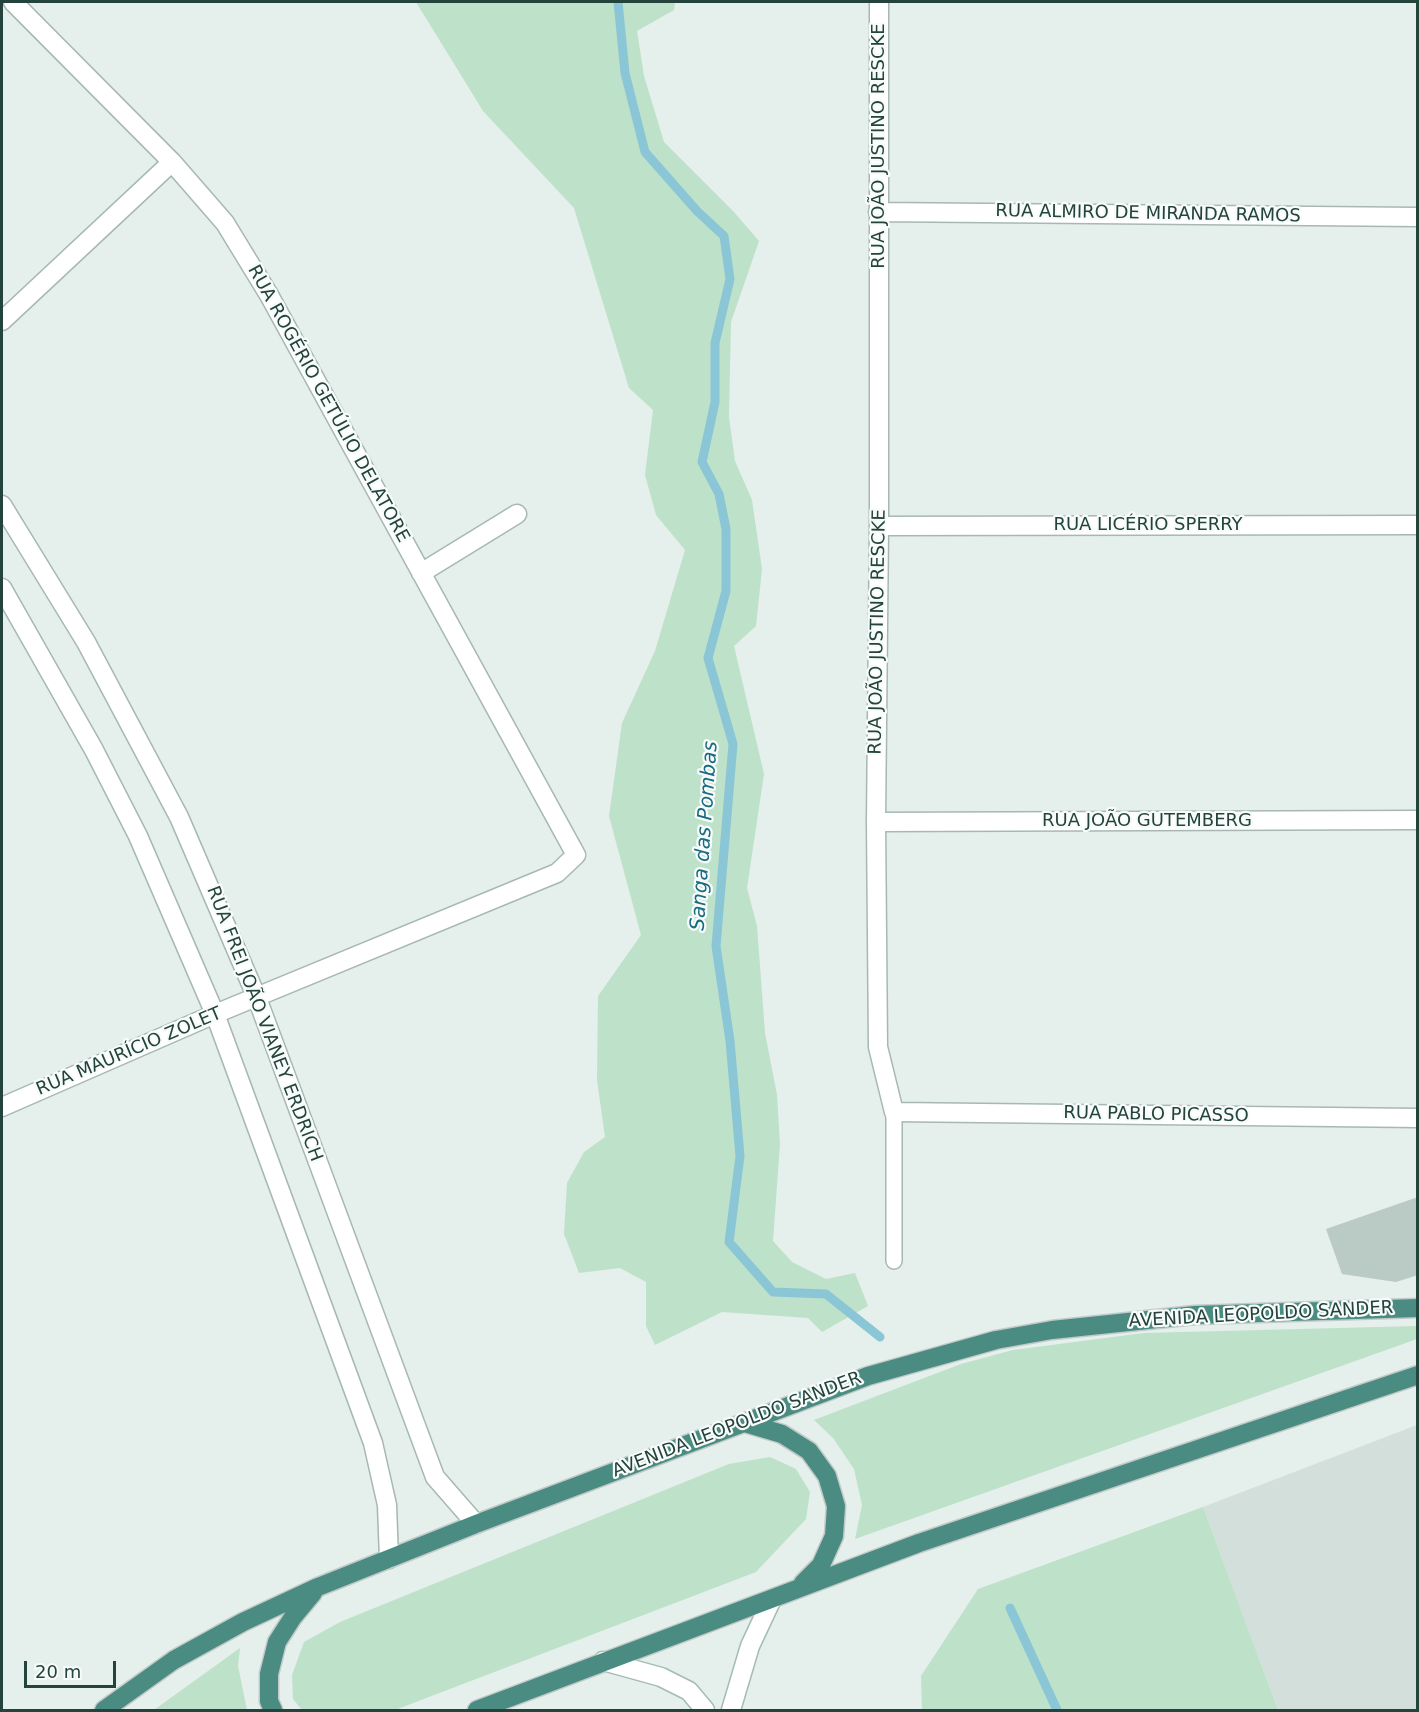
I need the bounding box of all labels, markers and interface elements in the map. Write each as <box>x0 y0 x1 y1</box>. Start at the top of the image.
street label: RUA JOÃO JUSTINO RESCKE <box>868 23 890 269</box>
street label: RUA ALMIRO DE MIRANDA RAMOS <box>995 201 1301 227</box>
street label: RUA ROGÉRIO GETÚLIO DELATORE <box>242 262 414 546</box>
street label: RUA JOÃO JUSTINO RESCKE <box>865 509 891 755</box>
street label: RUA LICÉRIO SPERRY <box>1053 514 1243 536</box>
water label: Sanga das Pombas <box>686 740 724 932</box>
street label: RUA JOÃO GUTEMBERG <box>1042 810 1252 832</box>
street label: RUA FREI JOÃO VIANEY ERDRICH <box>201 883 327 1165</box>
street label: RUA MAURÍCIO ZOLET <box>33 1003 225 1101</box>
street label: RUA PABLO PICASSO <box>1063 1103 1249 1127</box>
street label: AVENIDA LEOPOLDO SANDER <box>1128 1297 1394 1333</box>
street label: AVENIDA LEOPOLDO SANDER <box>610 1367 864 1483</box>
scale bar <box>27 1649 118 1687</box>
text: 20 m <box>35 1661 81 1682</box>

